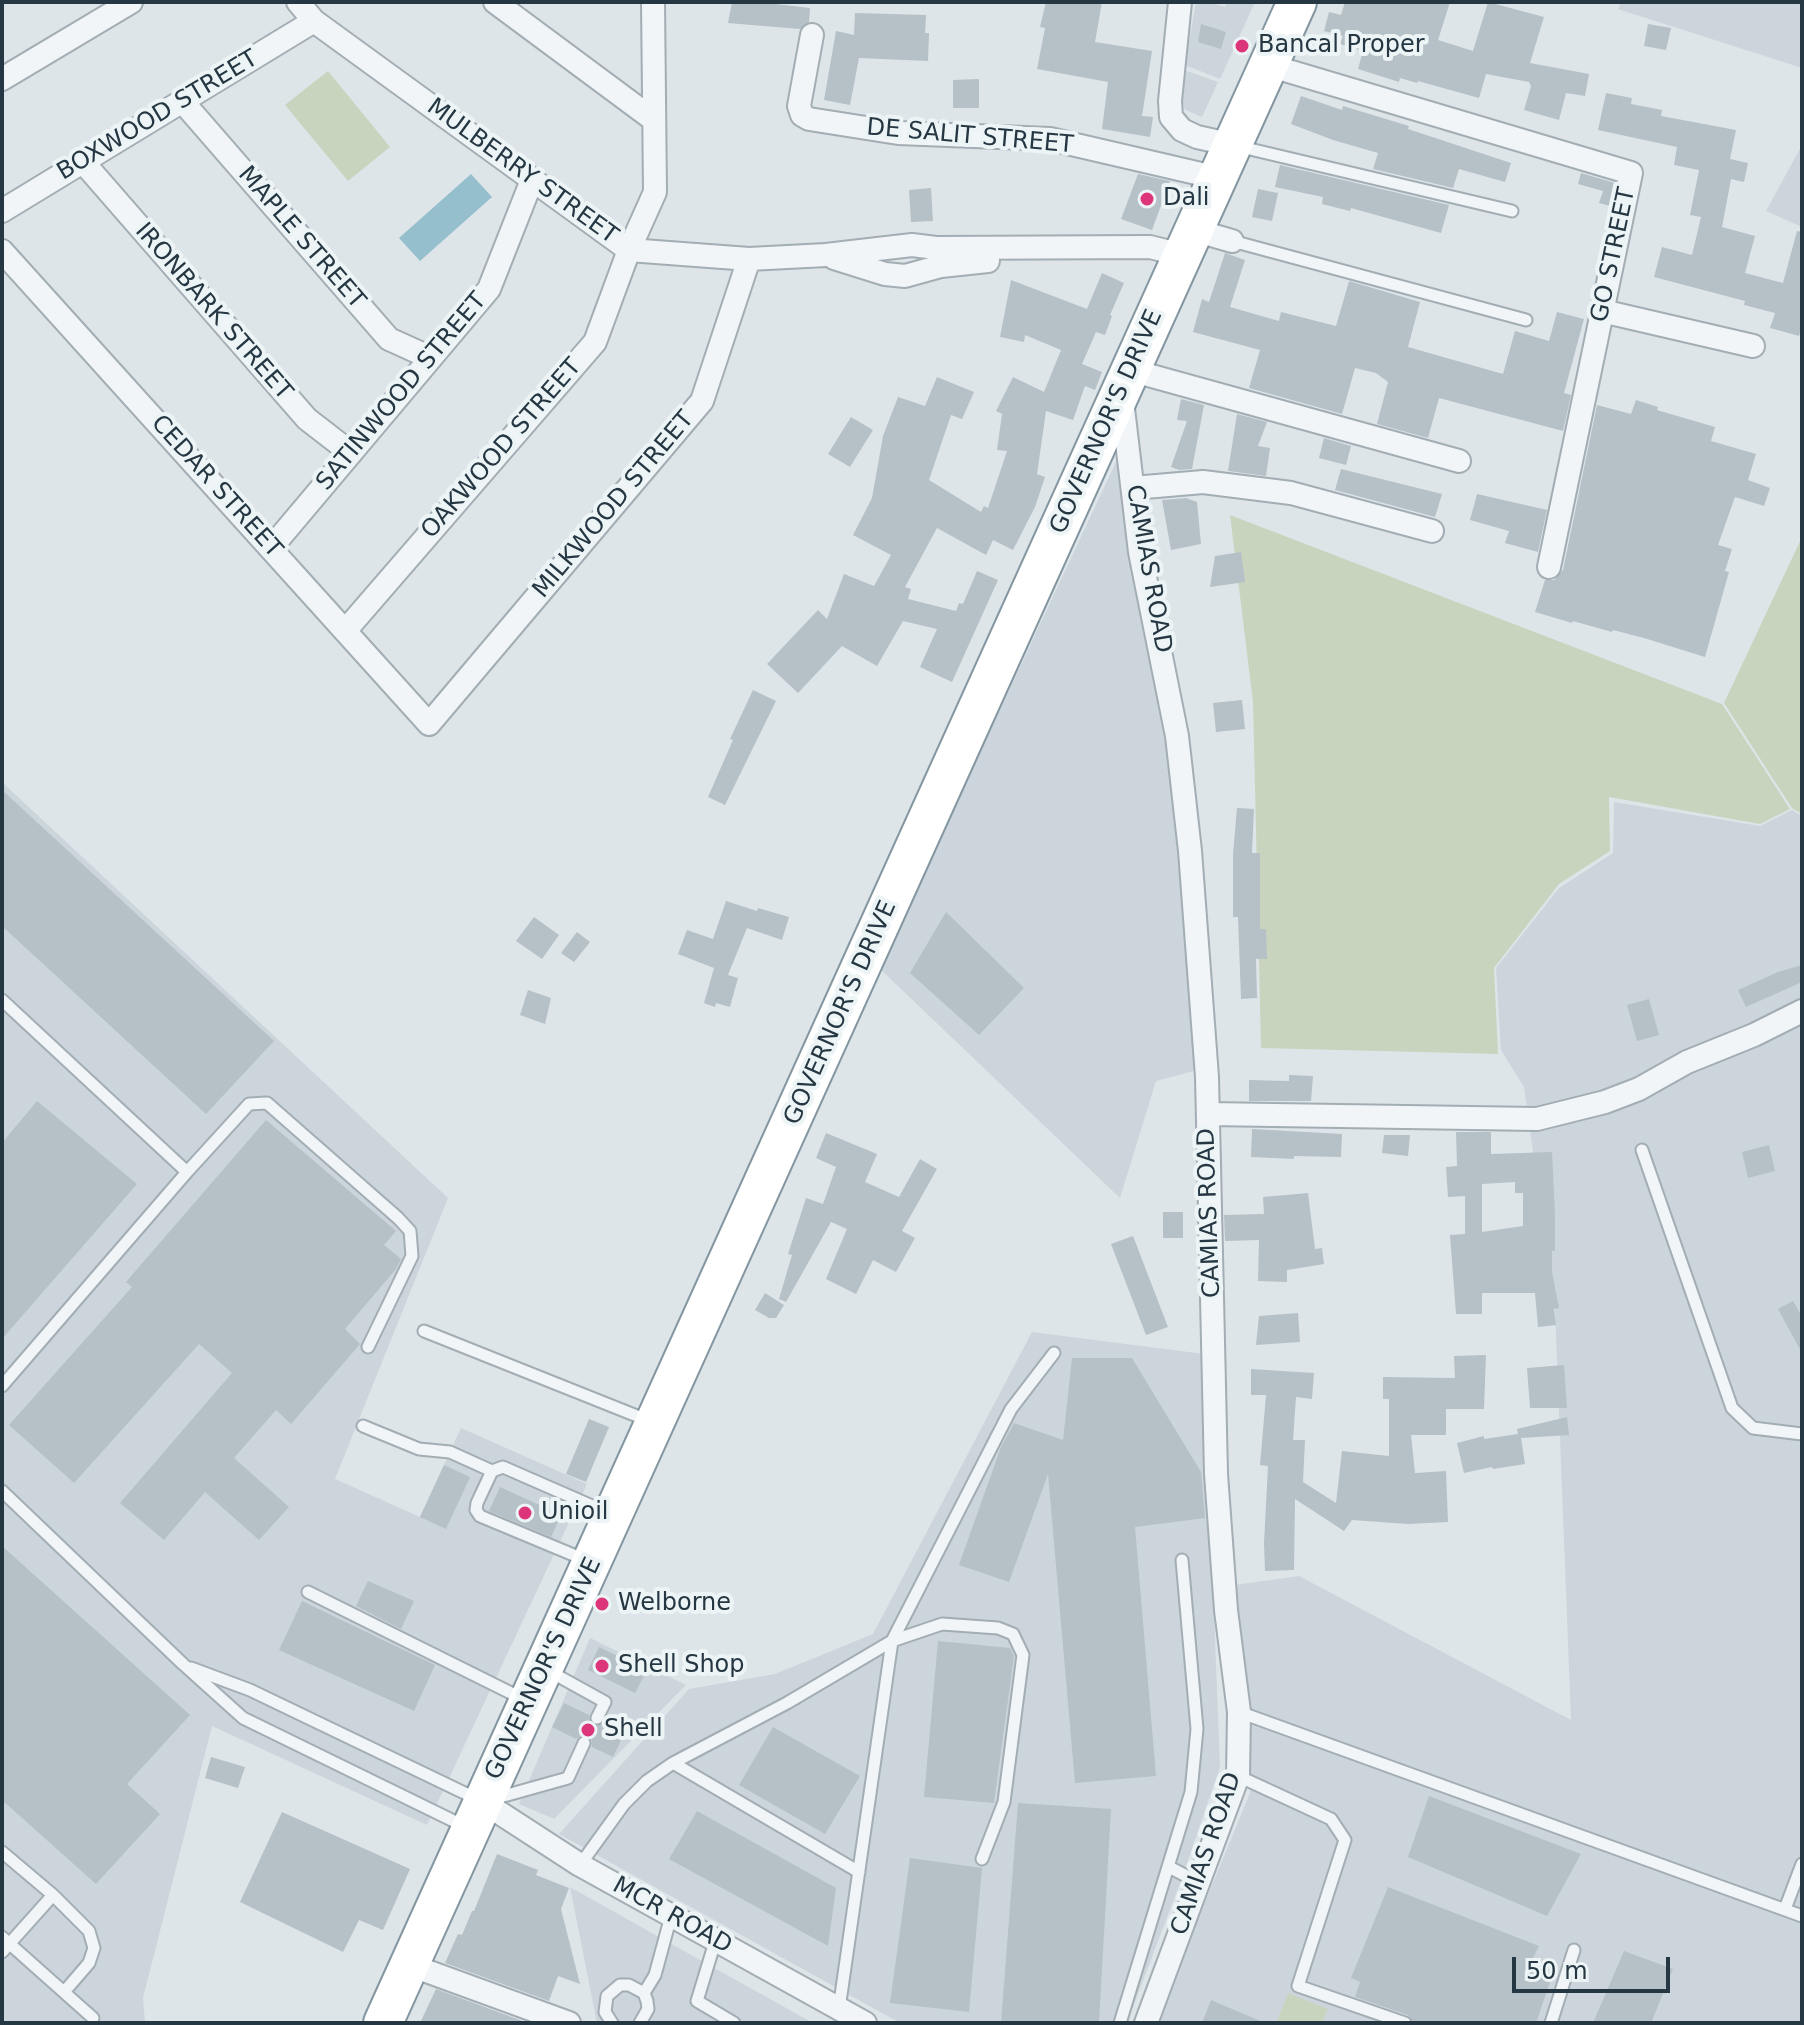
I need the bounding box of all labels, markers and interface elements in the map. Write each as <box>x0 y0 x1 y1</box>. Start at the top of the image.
place label: Bancal Proper <box>1258 32 1425 60</box>
marker: Bancal Proper <box>1233 37 1251 55</box>
street label: BOXWOOD STREET <box>52 45 264 187</box>
street label: MULBERRY STREET <box>421 93 623 251</box>
street label: DE SALIT STREET <box>865 114 1075 160</box>
street label: MAPLE STREET <box>231 161 371 315</box>
place label: Dali <box>1163 185 1210 213</box>
street label: GO STREET <box>1586 185 1642 325</box>
marker: Dali <box>1138 190 1156 208</box>
street label: IRONBARK STREET <box>128 218 298 406</box>
street label: SATINWOOD STREET <box>311 287 493 497</box>
street label: GOVERNOR'S DRIVE <box>1045 306 1169 538</box>
street label: OAKWOOD STREET <box>416 353 588 545</box>
street label: MILKWOOD STREET <box>527 406 701 604</box>
street label: CEDAR STREET <box>144 410 288 564</box>
street label: CAMIAS ROAD <box>1119 483 1177 655</box>
street label: GOVERNOR'S DRIVE <box>779 897 903 1129</box>
street label: CAMIAS ROAD <box>1193 1127 1227 1299</box>
place label: Unioil <box>541 1499 608 1527</box>
marker: Unioil <box>516 1504 534 1522</box>
street label: GOVERNOR'S DRIVE <box>480 1553 608 1785</box>
place label: Welborne <box>618 1590 731 1618</box>
marker: Welborne <box>593 1595 611 1613</box>
place label: Shell Shop <box>618 1652 745 1680</box>
marker: Shell Shop <box>593 1657 611 1675</box>
place label: Shell <box>604 1716 663 1744</box>
marker: Shell <box>579 1721 597 1739</box>
street label: CAMIAS ROAD <box>1166 1769 1248 1939</box>
street label: MCR ROAD <box>607 1871 737 1961</box>
scale bar <box>1516 1941 1674 1991</box>
text: 50 m <box>1526 1957 1588 1985</box>

